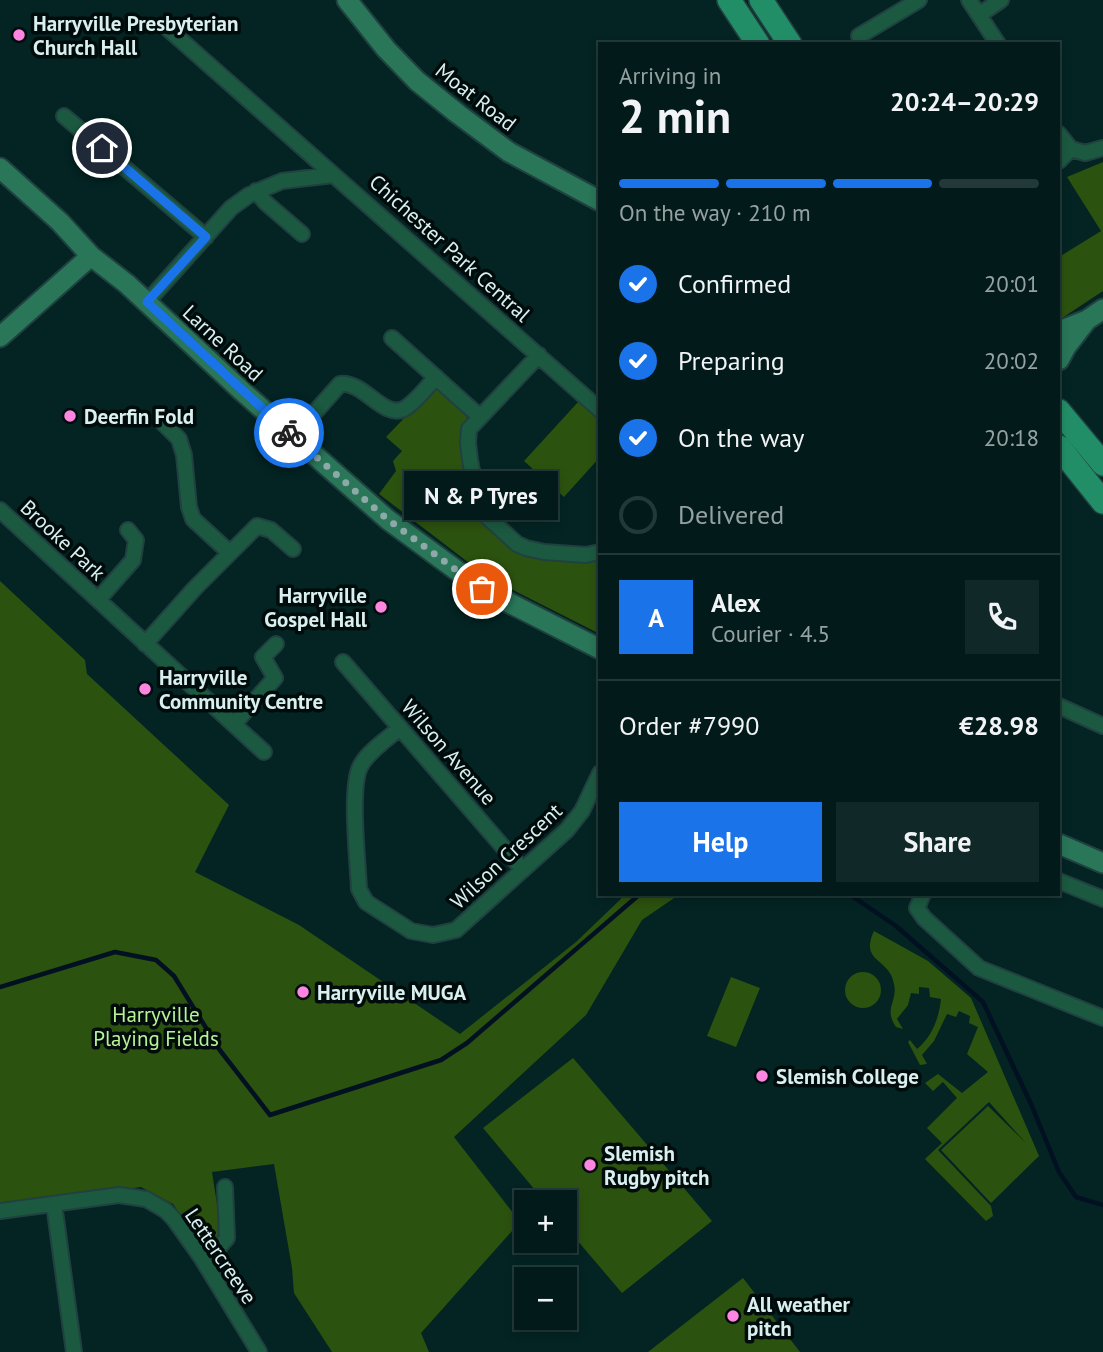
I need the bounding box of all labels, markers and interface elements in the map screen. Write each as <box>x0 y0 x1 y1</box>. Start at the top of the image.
place label: Harryville Presbyterian Church Hall <box>33 10 238 61</box>
marker: Harryville Presbyterian Church Hall <box>11 27 27 43</box>
street label: Moat Road <box>430 57 522 137</box>
text: Arriving in <box>619 61 721 90</box>
text: 20:24–20:29 <box>890 85 1039 118</box>
text: 2 min <box>619 86 731 146</box>
pin <box>72 118 132 178</box>
icon: home <box>83 129 121 167</box>
street label: Chichester Park Central <box>364 168 536 328</box>
text: On the way · 210 m <box>619 198 811 227</box>
icon: check <box>619 265 657 303</box>
text: Confirmed <box>678 267 791 300</box>
text: 20:01 <box>984 269 1039 298</box>
street label: Larne Road <box>177 299 269 387</box>
icon: check <box>619 342 657 380</box>
text: Preparing <box>678 344 785 377</box>
text: 20:02 <box>984 346 1039 375</box>
courier <box>254 398 324 468</box>
place label: Deerfin Fold <box>84 403 194 430</box>
marker: Deerfin Fold <box>62 408 78 424</box>
icon: bike <box>270 414 308 452</box>
icon: check <box>619 419 657 457</box>
text: On the way <box>678 421 804 454</box>
text: 20:18 <box>984 423 1039 452</box>
callout: N & P Tyres <box>405 470 559 519</box>
text: N & P Tyres <box>424 481 538 510</box>
street label: Brooke Park <box>15 494 111 586</box>
text: Delivered <box>678 498 784 531</box>
pin <box>452 559 512 619</box>
icon: bag <box>463 570 501 608</box>
button: phone <box>965 580 1039 654</box>
place label: Harryville Gospel Hall <box>264 582 368 633</box>
text: Alex <box>711 586 761 619</box>
marker: Harryville Gospel Hall <box>373 599 389 615</box>
text: A <box>648 601 664 634</box>
text: Courier · 4.5 <box>711 619 830 648</box>
place label: Harryville Community Centre <box>159 664 323 715</box>
marker: Harryville Community Centre <box>137 681 153 697</box>
street label: Wilson Avenue <box>396 694 502 810</box>
text: Order #7990 <box>619 709 759 742</box>
text: €28.98 <box>959 709 1039 742</box>
street label: Wilson Crescent <box>445 797 567 915</box>
button: Help <box>619 802 822 882</box>
button: Share <box>836 802 1039 882</box>
place label: Harryville MUGA <box>317 979 466 1006</box>
marker: Harryville MUGA <box>295 984 311 1000</box>
park label: Harryville Playing Fields <box>93 1001 219 1052</box>
place label: Slemish College <box>776 1063 919 1090</box>
marker: Slemish College <box>754 1068 770 1084</box>
place label: Slemish Rugby pitch <box>604 1140 710 1191</box>
marker: Slemish Rugby pitch <box>582 1157 598 1173</box>
map controls <box>514 1190 577 1330</box>
button: + <box>514 1190 577 1253</box>
street label: Lettercreeve <box>179 1203 263 1309</box>
button: − <box>514 1267 577 1330</box>
place label: All weather pitch <box>747 1291 851 1342</box>
marker: All weather pitch <box>725 1308 741 1324</box>

